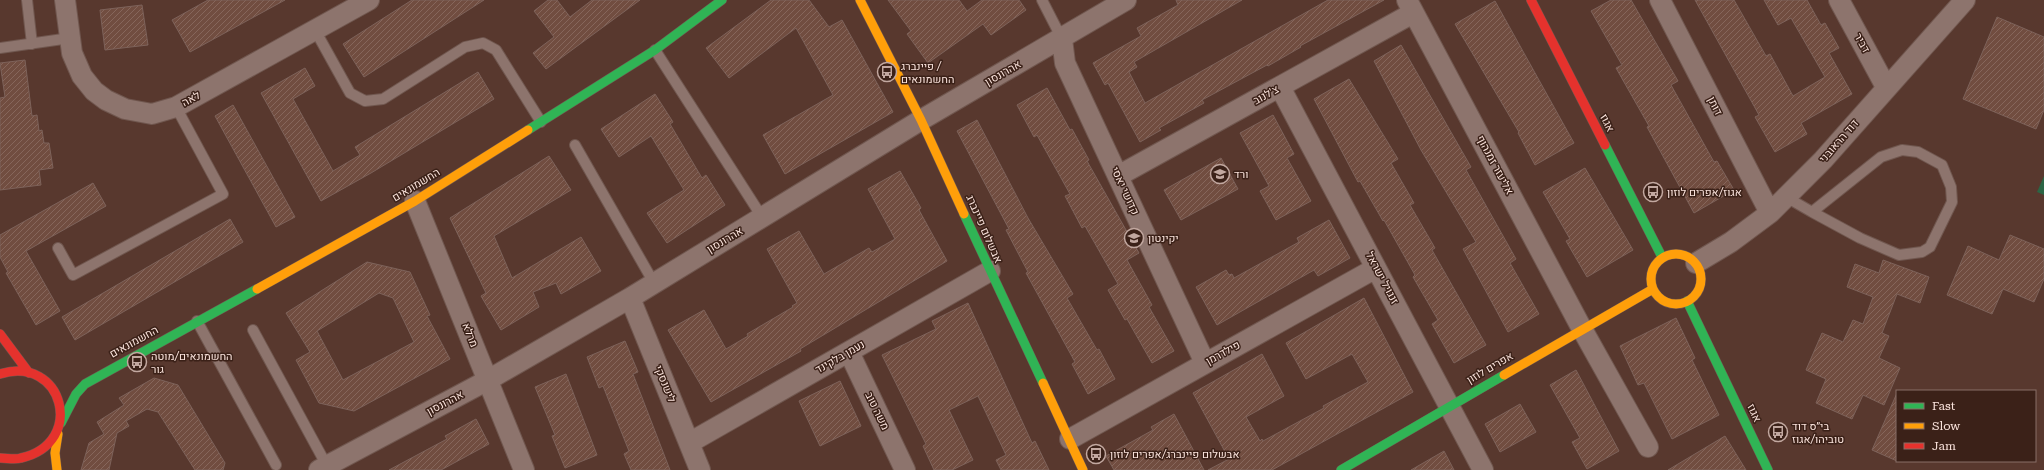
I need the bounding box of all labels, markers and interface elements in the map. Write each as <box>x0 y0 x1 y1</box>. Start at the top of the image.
street label: דביר <box>1851 31 1873 55</box>
street label: אהרונסון <box>983 57 1023 89</box>
place label: פיינברג / החשמונאים <box>901 60 954 86</box>
bus stop icon: פיינברג / החשמונאים <box>876 61 898 83</box>
street label: צ'לנוב <box>1251 83 1281 107</box>
street label: לאה <box>179 89 203 109</box>
street label: דותן <box>1705 95 1725 118</box>
street label: אגוז <box>1597 112 1617 134</box>
street label: דוד הראובני <box>1817 117 1861 165</box>
street label: אליעזר זמנהוף <box>1474 133 1516 197</box>
school or university icon: ורד <box>1209 163 1231 185</box>
street label: קדושי יאסי <box>1108 165 1142 217</box>
street label: החשמונאים <box>390 166 442 204</box>
place label: ורד <box>1234 168 1248 181</box>
bus stop icon: אגוז/אפרים לוזון <box>1642 181 1664 203</box>
place label: אגוז/אפרים לוזון <box>1667 186 1742 199</box>
street label: אבשלום פיינברג <box>963 193 1005 265</box>
street label: אהרונסון <box>705 224 745 256</box>
school or university icon: יקינטון <box>1123 227 1145 249</box>
place label: יקינטון <box>1148 232 1179 245</box>
street label: זנגויל ישראל <box>1363 250 1401 306</box>
street label: מרלא <box>459 321 481 349</box>
street label: החשמונאים <box>107 323 161 361</box>
street label: נעמן בלקינד <box>813 338 867 376</box>
street label: פילדרמן <box>1204 338 1242 368</box>
street label: אפרים לוזון <box>1464 349 1516 387</box>
place label: החשמונאים/מוטה גור <box>151 350 233 376</box>
bus stop icon: החשמונאים/מוטה גור <box>126 351 148 373</box>
street label: לישנסקי <box>652 364 678 405</box>
street label: אהרונסון <box>424 388 466 418</box>
street label: משה טוב <box>862 390 892 432</box>
legend <box>1896 390 2036 462</box>
text: Fast <box>1932 399 1956 413</box>
street label: אגוז <box>1744 402 1764 424</box>
text: Slow <box>1932 419 1960 433</box>
place label: בי״ס דוד טוביהו/אגוז <box>1792 420 1844 446</box>
bus stop icon: בי״ס דוד טוביהו/אגוז <box>1767 421 1789 443</box>
text: Jam <box>1932 439 1956 453</box>
bus stop icon: אבשלום פיינברג/אפרים לוזון <box>1085 443 1107 465</box>
place label: אבשלום פיינברג/אפרים לוזון <box>1110 448 1239 461</box>

